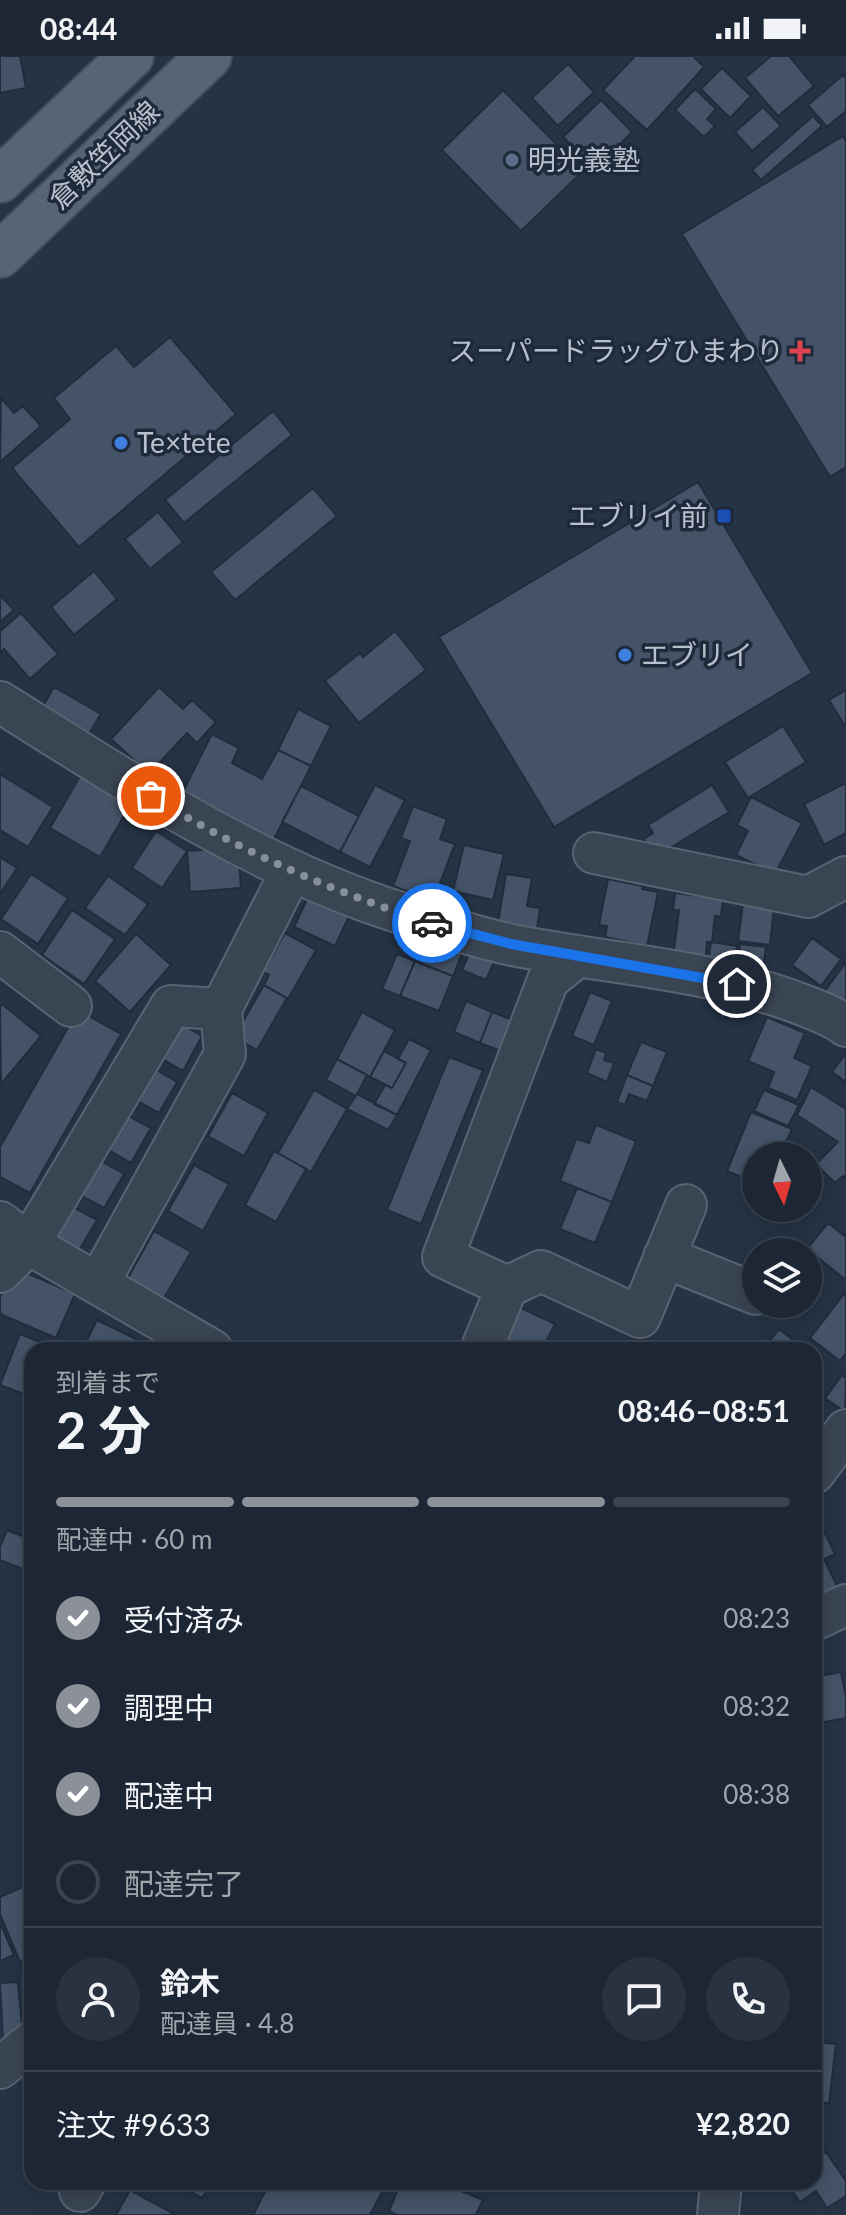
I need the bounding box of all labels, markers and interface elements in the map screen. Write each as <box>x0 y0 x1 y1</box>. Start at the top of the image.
text: 08:44 <box>40 10 117 46</box>
street label: 倉敷笠岡線 <box>41 93 165 215</box>
place label: 明光義塾 <box>528 142 640 176</box>
marker: 明光義塾 <box>503 151 521 169</box>
place label: スーパードラッグひまわり <box>448 333 784 367</box>
marker: スーパードラッグひまわり <box>791 342 809 360</box>
place label: Te×tete <box>137 425 231 459</box>
marker: Te×tete <box>112 434 130 452</box>
place label: エブリイ前 <box>568 498 708 532</box>
marker: エブリイ前 <box>715 507 733 525</box>
place label: エブリイ <box>641 637 753 671</box>
marker: エブリイ <box>616 646 634 664</box>
pin <box>117 762 185 830</box>
icon: bag <box>129 774 173 818</box>
courier <box>392 883 472 963</box>
icon: car <box>410 901 454 945</box>
pin <box>703 950 771 1018</box>
icon: home <box>715 962 759 1006</box>
north arrow <box>742 1142 822 1222</box>
map controls <box>742 1142 822 1318</box>
button: layers <box>742 1238 822 1318</box>
text: 到着まで <box>56 1366 160 1398</box>
text: 08:46–08:51 <box>618 1392 790 1428</box>
text: 2 分 <box>56 1398 151 1460</box>
text: 配達中 · 60 m <box>56 1523 212 1555</box>
icon: check <box>56 1596 100 1640</box>
text: 受付済み <box>124 1601 244 1637</box>
text: 08:23 <box>723 1602 790 1634</box>
icon: check <box>56 1684 100 1728</box>
text: 調理中 <box>124 1689 214 1725</box>
text: 08:32 <box>723 1690 790 1722</box>
icon: check <box>56 1772 100 1816</box>
text: 配達中 <box>124 1777 214 1813</box>
text: 08:38 <box>723 1778 790 1810</box>
text: 配達完了 <box>124 1865 244 1901</box>
button: person <box>56 1957 140 2041</box>
button: chat <box>602 1957 686 2041</box>
button: phone <box>706 1957 790 2041</box>
text: 鈴木 <box>160 1964 220 2000</box>
text: 配達員 · 4.8 <box>160 2007 294 2039</box>
text: ¥2,820 <box>696 2105 790 2141</box>
text: 注文 #9633 <box>56 2106 211 2142</box>

